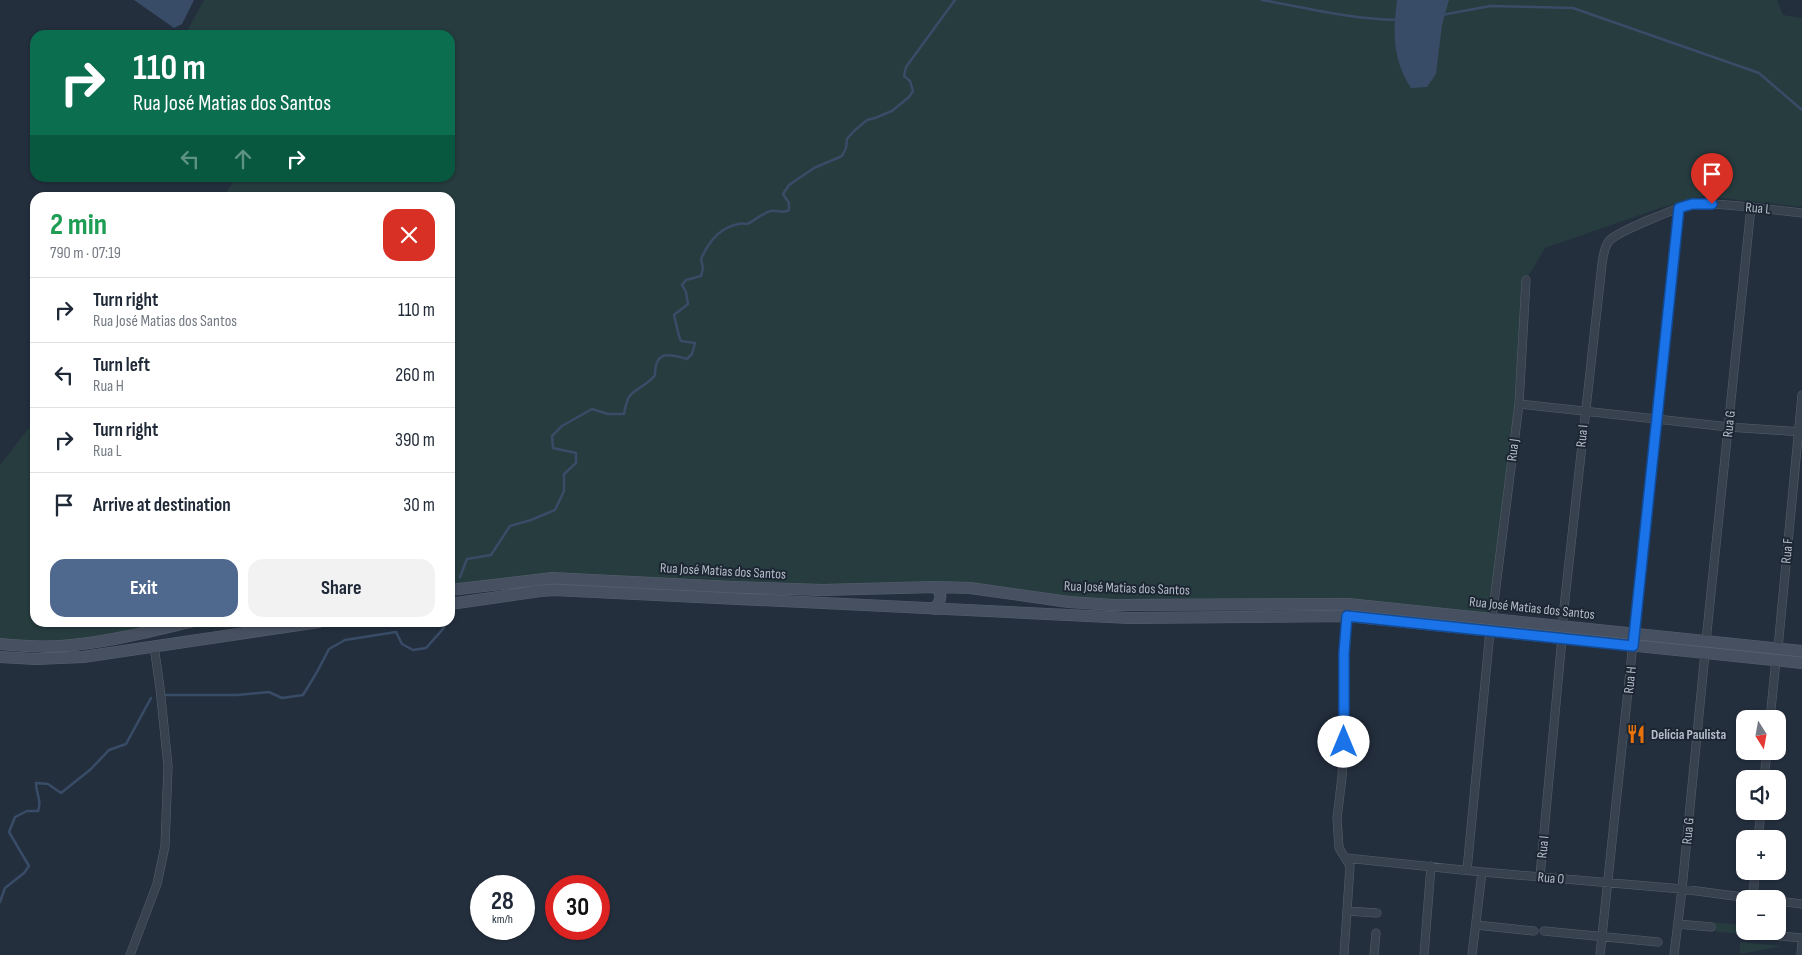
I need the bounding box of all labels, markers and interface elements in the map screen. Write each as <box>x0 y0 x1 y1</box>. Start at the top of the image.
text: 110 m <box>133 47 206 90</box>
icon: right <box>50 50 115 115</box>
text: Rua José Matias dos Santos <box>133 90 331 117</box>
icon: left <box>176 145 204 173</box>
icon: ahead <box>229 145 257 173</box>
icon: right <box>282 145 310 173</box>
pin <box>1691 153 1733 204</box>
icon: arrive <box>1698 160 1726 188</box>
street label: Rua L <box>1745 198 1771 218</box>
text: 2 min <box>50 207 107 243</box>
button: close <box>383 209 435 261</box>
text: 790 m · 07:19 <box>50 244 121 263</box>
text: Turn right <box>93 289 158 312</box>
icon: right <box>50 296 78 324</box>
text: 110 m <box>398 299 435 322</box>
text: Rua José Matias dos Santos <box>93 312 237 331</box>
text: Turn left <box>93 354 150 377</box>
icon: left <box>50 361 78 389</box>
text: 260 m <box>395 364 435 387</box>
text: Rua H <box>93 377 124 396</box>
street label: Rua G <box>1719 410 1739 438</box>
text: Turn right <box>93 419 158 442</box>
street label: Rua I <box>1572 424 1592 448</box>
icon: right <box>50 426 78 454</box>
text: 390 m <box>395 429 435 452</box>
street label: Rua J <box>1503 438 1523 462</box>
text: Rua L <box>93 442 122 461</box>
icon: arrive <box>50 491 78 519</box>
text: Arrive at destination <box>93 494 231 517</box>
text: 30 m <box>403 494 435 517</box>
street label: Rua F <box>1777 537 1797 564</box>
button: Exit <box>50 559 238 617</box>
button: Share <box>248 559 435 617</box>
street label: Rua José Matias dos Santos <box>660 559 786 583</box>
street label: Rua José Matias dos Santos <box>1064 577 1190 599</box>
street label: Rua José Matias dos Santos <box>1468 593 1596 623</box>
street label: Rua H <box>1620 666 1640 694</box>
north arrow <box>1736 710 1786 760</box>
map controls <box>1736 710 1786 940</box>
position arrow <box>1317 715 1369 767</box>
restaurant icon: Delícia Paulista <box>1625 723 1647 745</box>
place label: Delícia Paulista <box>1651 726 1726 743</box>
button: sound <box>1736 770 1786 820</box>
street label: Rua G <box>1678 817 1698 845</box>
button: + <box>1736 830 1786 880</box>
street label: Rua I <box>1533 835 1553 859</box>
street label: Rua O <box>1537 868 1565 888</box>
speed limit sign: 30 <box>545 875 610 940</box>
text: 28 <box>491 886 514 917</box>
button: − <box>1736 890 1786 940</box>
text: km/h <box>492 912 513 927</box>

